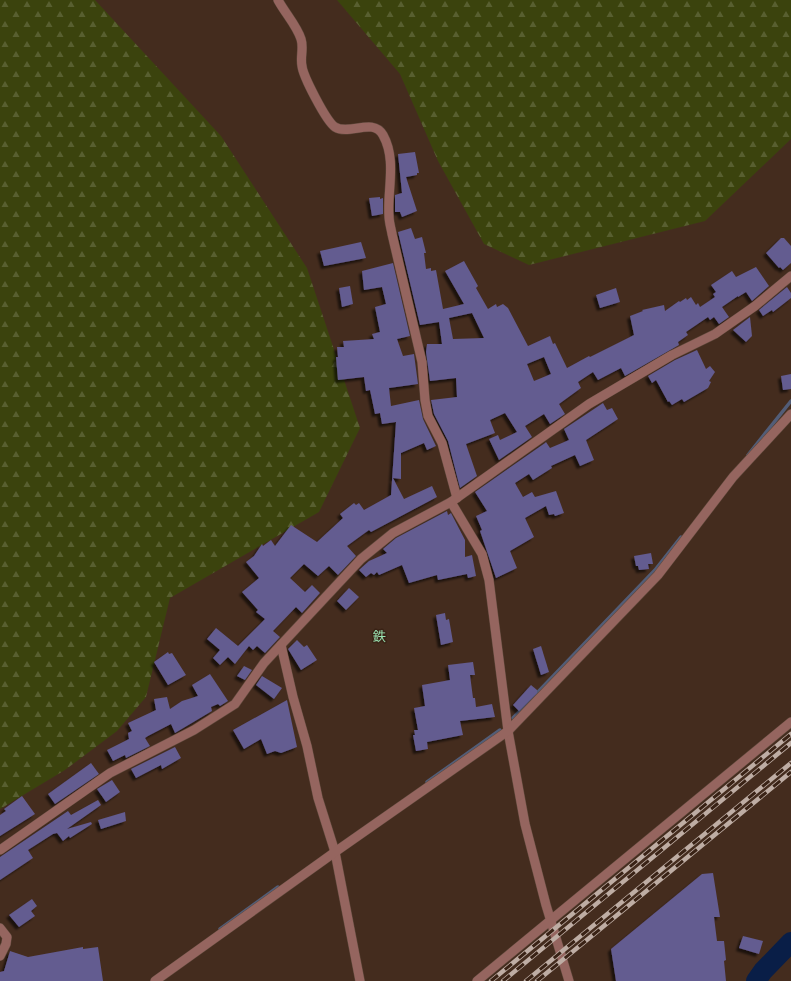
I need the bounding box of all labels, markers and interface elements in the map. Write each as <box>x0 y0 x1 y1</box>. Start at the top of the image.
district label: 鉄 <box>372 628 386 644</box>

